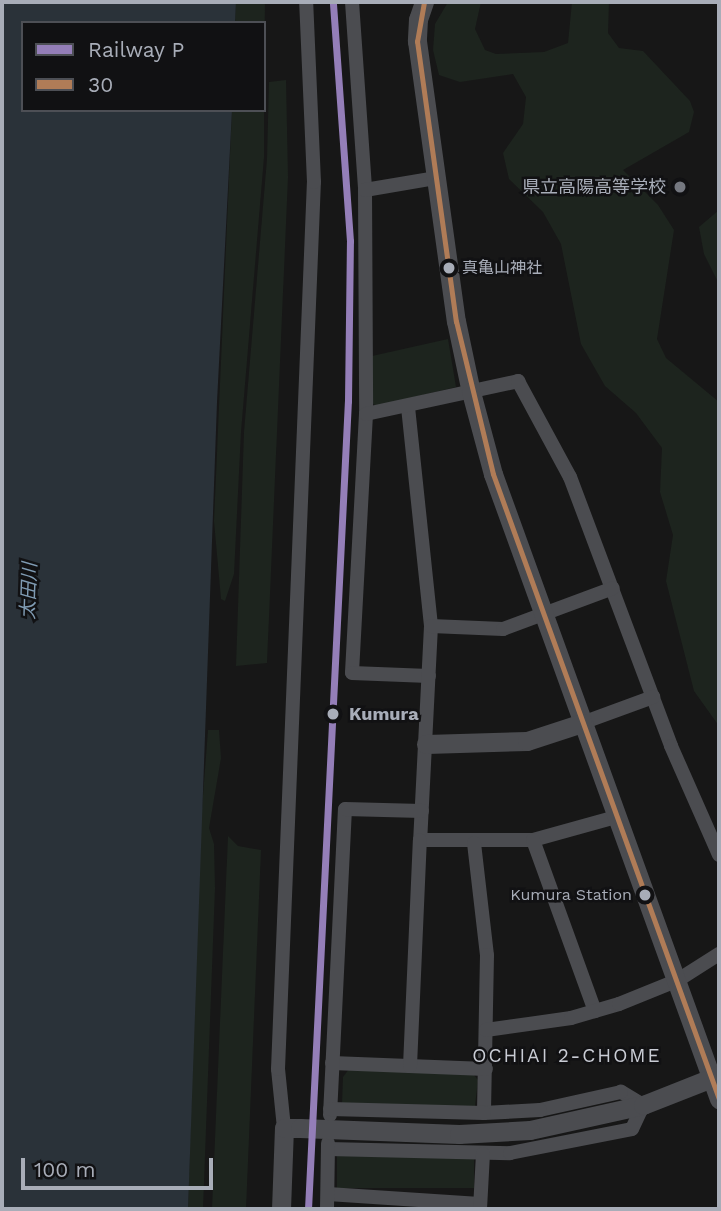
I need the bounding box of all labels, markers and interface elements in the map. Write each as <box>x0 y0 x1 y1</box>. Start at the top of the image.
legend <box>21 21 266 112</box>
text: Railway P <box>88 37 184 62</box>
text: 30 <box>88 72 113 97</box>
place label: 県立高陽高等学校 <box>522 176 666 198</box>
marker: 県立高陽高等学校 <box>672 179 688 195</box>
place label: 真亀山神社 <box>462 258 542 278</box>
marker: 真亀山神社 <box>442 261 456 275</box>
water label: 太田川 <box>17 562 41 620</box>
place label: Kumura <box>349 703 419 725</box>
marker: Kumura <box>323 704 343 724</box>
place label: Kumura Station <box>510 885 632 905</box>
marker: Kumura Station <box>638 888 652 902</box>
district label: OCHIAI 2-CHOME <box>474 1045 660 1067</box>
scale bar <box>24 1144 217 1188</box>
text: 100 m <box>34 1157 96 1182</box>

